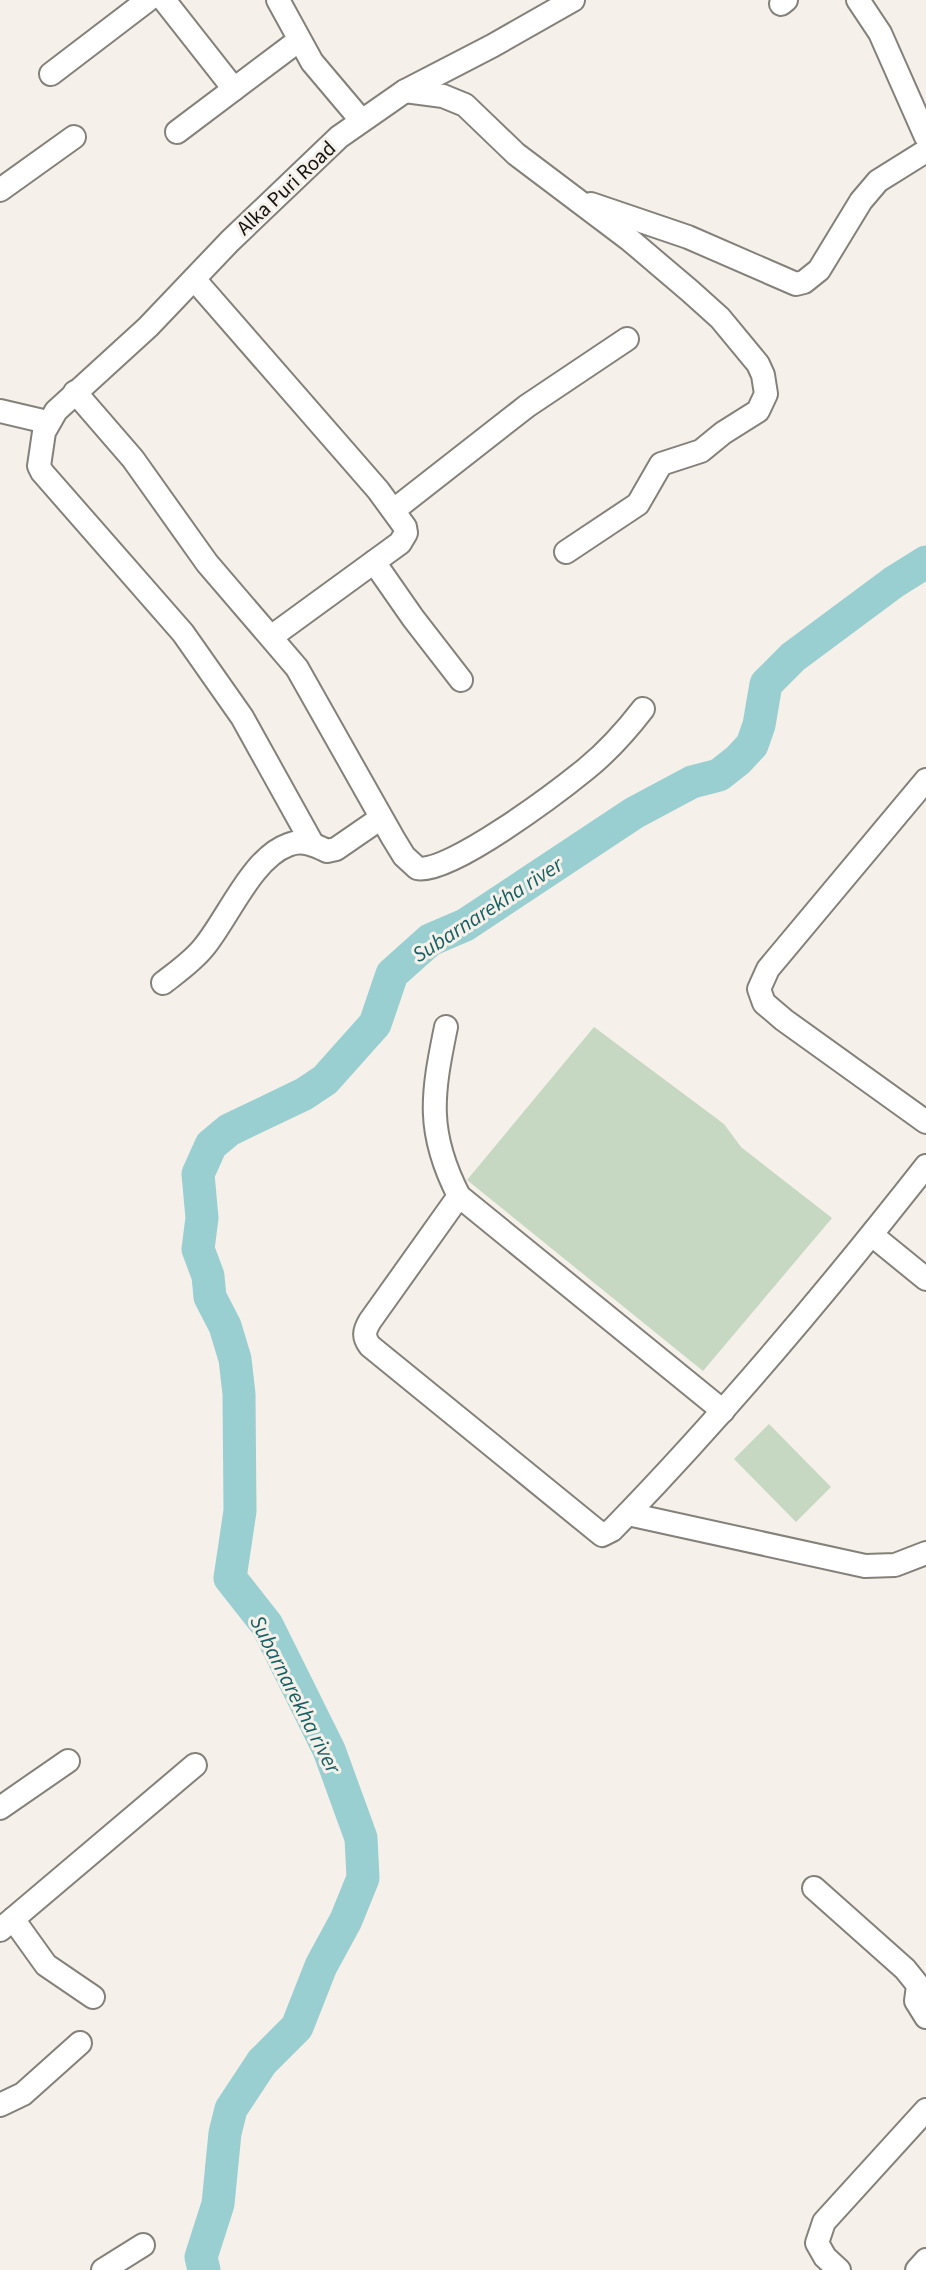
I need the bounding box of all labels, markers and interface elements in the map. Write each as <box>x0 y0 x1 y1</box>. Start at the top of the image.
street label: Alka Puri Road <box>229 134 343 242</box>
water label: Subarnarekha river <box>406 848 570 971</box>
water label: Subarnarekha river <box>241 1610 349 1780</box>

